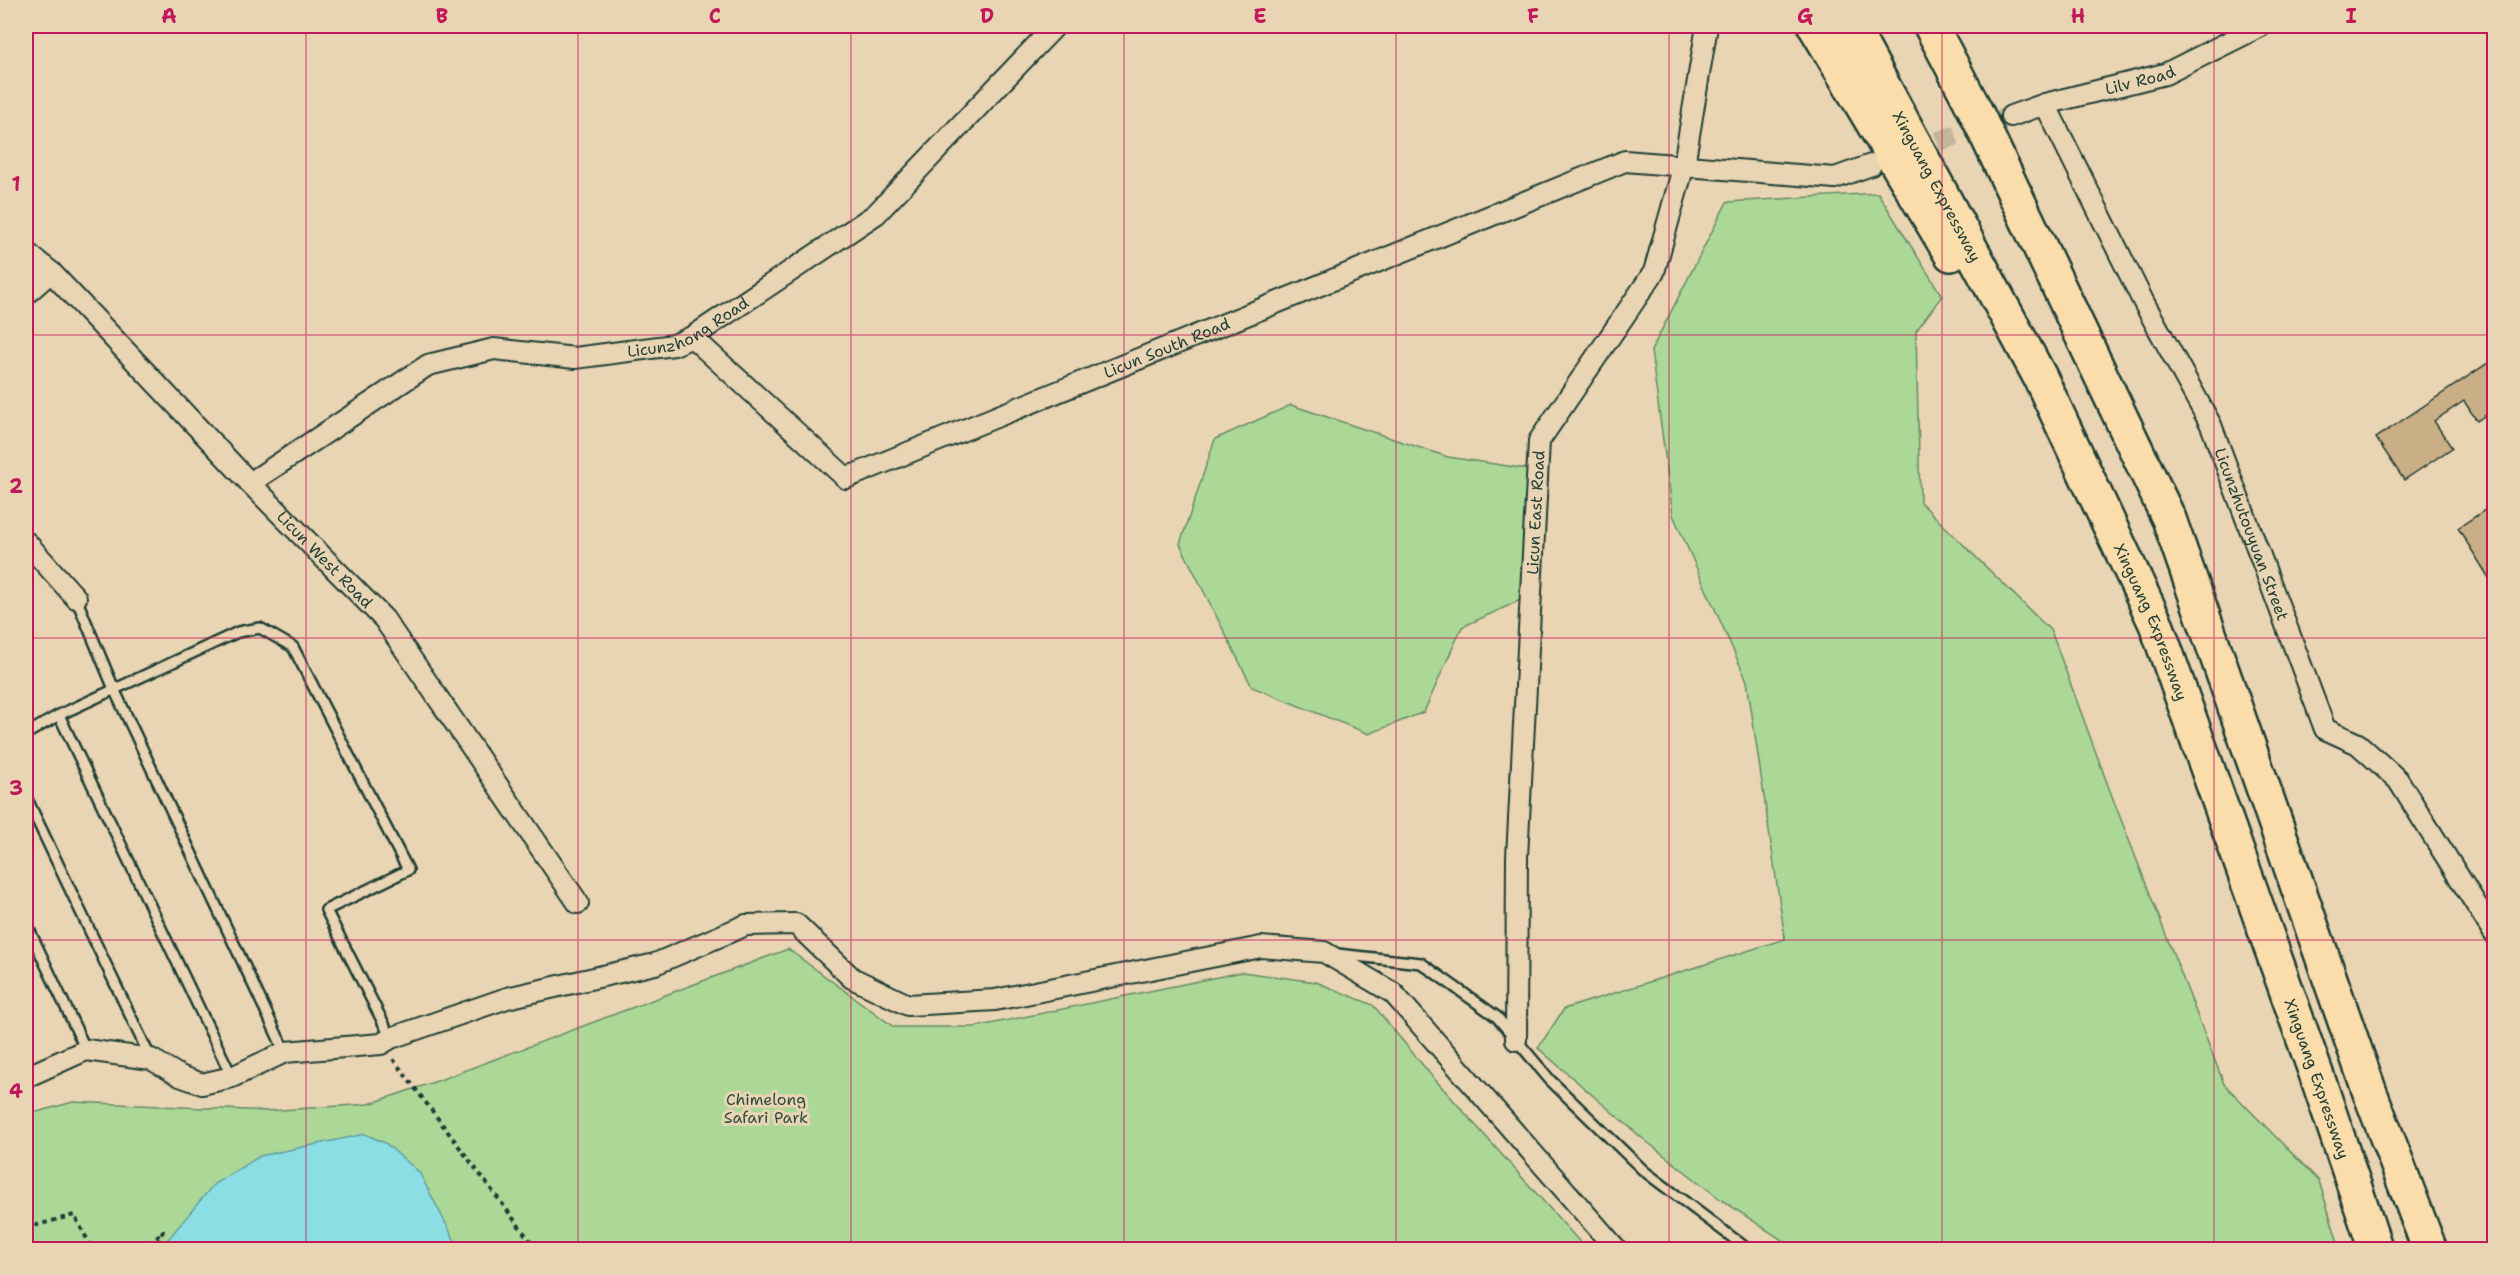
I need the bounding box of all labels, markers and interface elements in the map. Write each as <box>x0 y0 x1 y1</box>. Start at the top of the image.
text: A <box>161 3 177 29</box>
text: B <box>436 3 448 29</box>
text: C <box>709 3 721 29</box>
text: D <box>980 3 994 29</box>
text: E <box>1253 3 1267 29</box>
text: F <box>1527 3 1539 29</box>
text: G <box>1797 3 1813 29</box>
text: H <box>2071 3 2085 29</box>
text: I <box>2345 3 2357 29</box>
street label: Lilv Road <box>2103 61 2179 100</box>
street label: Xinguang Expressway <box>1888 107 1986 266</box>
text: 1 <box>11 171 21 197</box>
street label: Licunzhong Road <box>626 292 753 362</box>
street label: Licun South Road <box>1101 313 1233 383</box>
street label: Licunzhutouyuan Street <box>2210 445 2293 624</box>
street label: Licun East Road <box>1522 450 1549 575</box>
text: 2 <box>9 473 23 499</box>
street label: Licun West Road <box>272 506 377 613</box>
street label: Xinguang Expressway <box>2109 540 2192 704</box>
text: 3 <box>9 775 23 801</box>
street label: Xinguang Expressway <box>2279 996 2354 1162</box>
text: 4 <box>9 1078 23 1104</box>
park label: Chimelong Safari Park <box>724 1089 808 1128</box>

